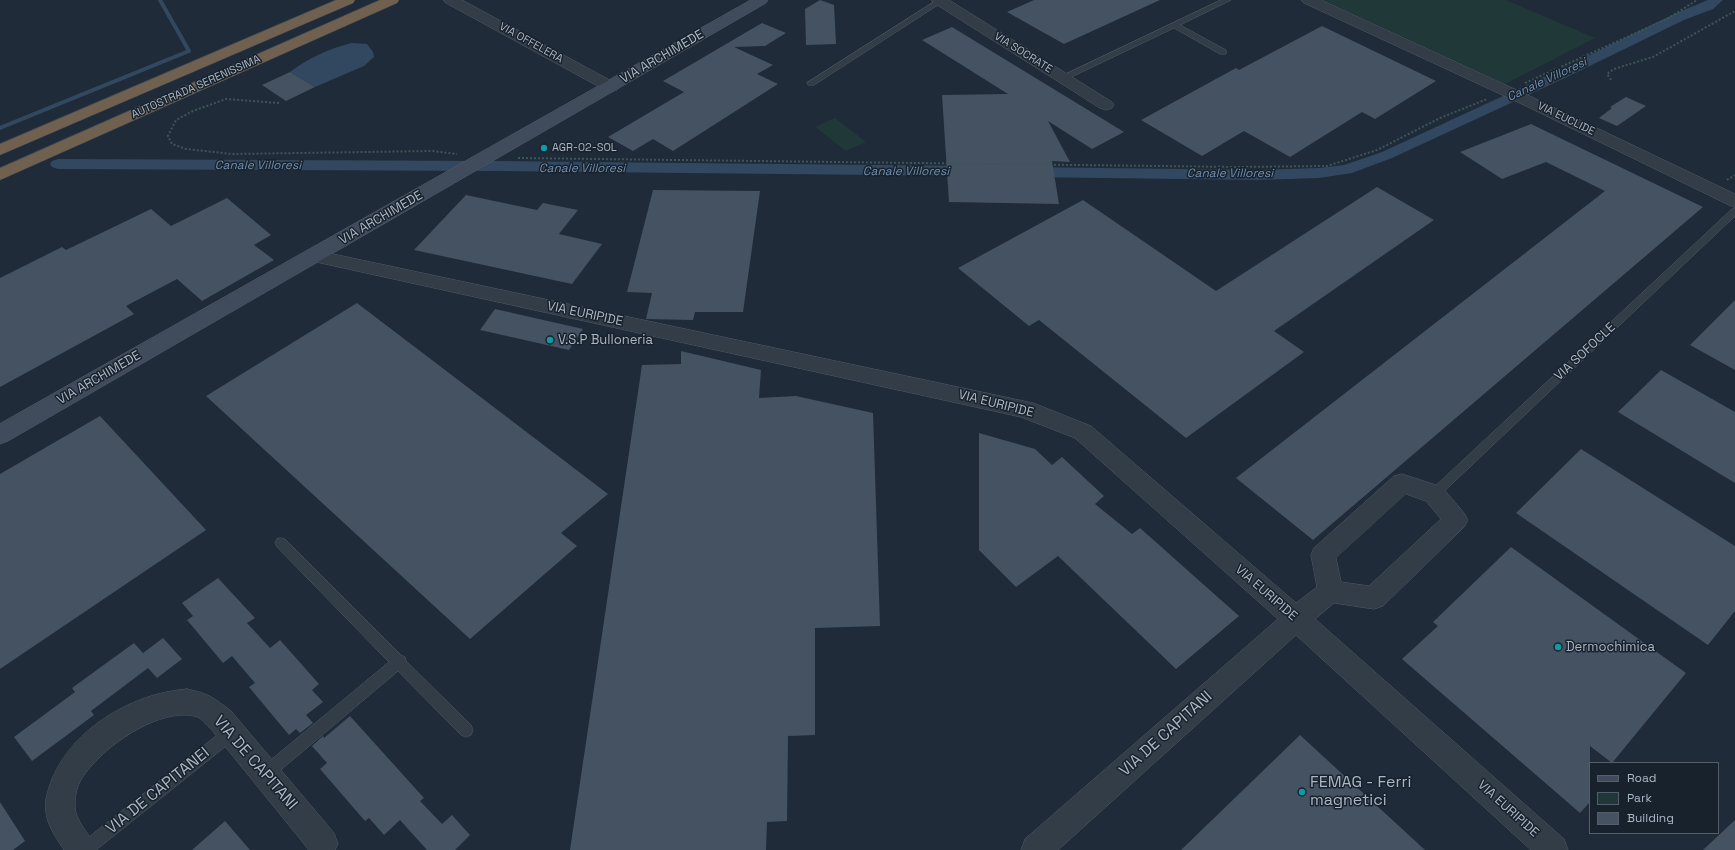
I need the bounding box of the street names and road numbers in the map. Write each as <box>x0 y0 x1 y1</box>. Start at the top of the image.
street label: VIA OFFELERA <box>497 20 565 66</box>
street label: VIA ARCHIMEDE <box>618 27 706 87</box>
street label: VIA SOCRATE <box>991 30 1055 76</box>
street label: AUTOSTRADA SERENISSIMA <box>129 53 263 121</box>
street label: VIA EUCLIDE <box>1535 99 1597 139</box>
street label: VIA ARCHIMEDE <box>337 188 425 248</box>
street label: VIA EURIPIDE <box>546 298 624 330</box>
street label: VIA SOFOCLE <box>1551 320 1619 384</box>
street label: VIA ARCHIMEDE <box>55 348 143 408</box>
street label: VIA EURIPIDE <box>957 387 1035 421</box>
street label: VIA EURIPIDE <box>1232 562 1300 624</box>
street label: VIA DE CAPITANI <box>1116 687 1216 781</box>
street label: VIA DE CAPITANI <box>209 712 301 814</box>
street label: VIA DE CAPITANEI <box>102 743 214 839</box>
street label: VIA EURIPIDE <box>1474 777 1542 841</box>

